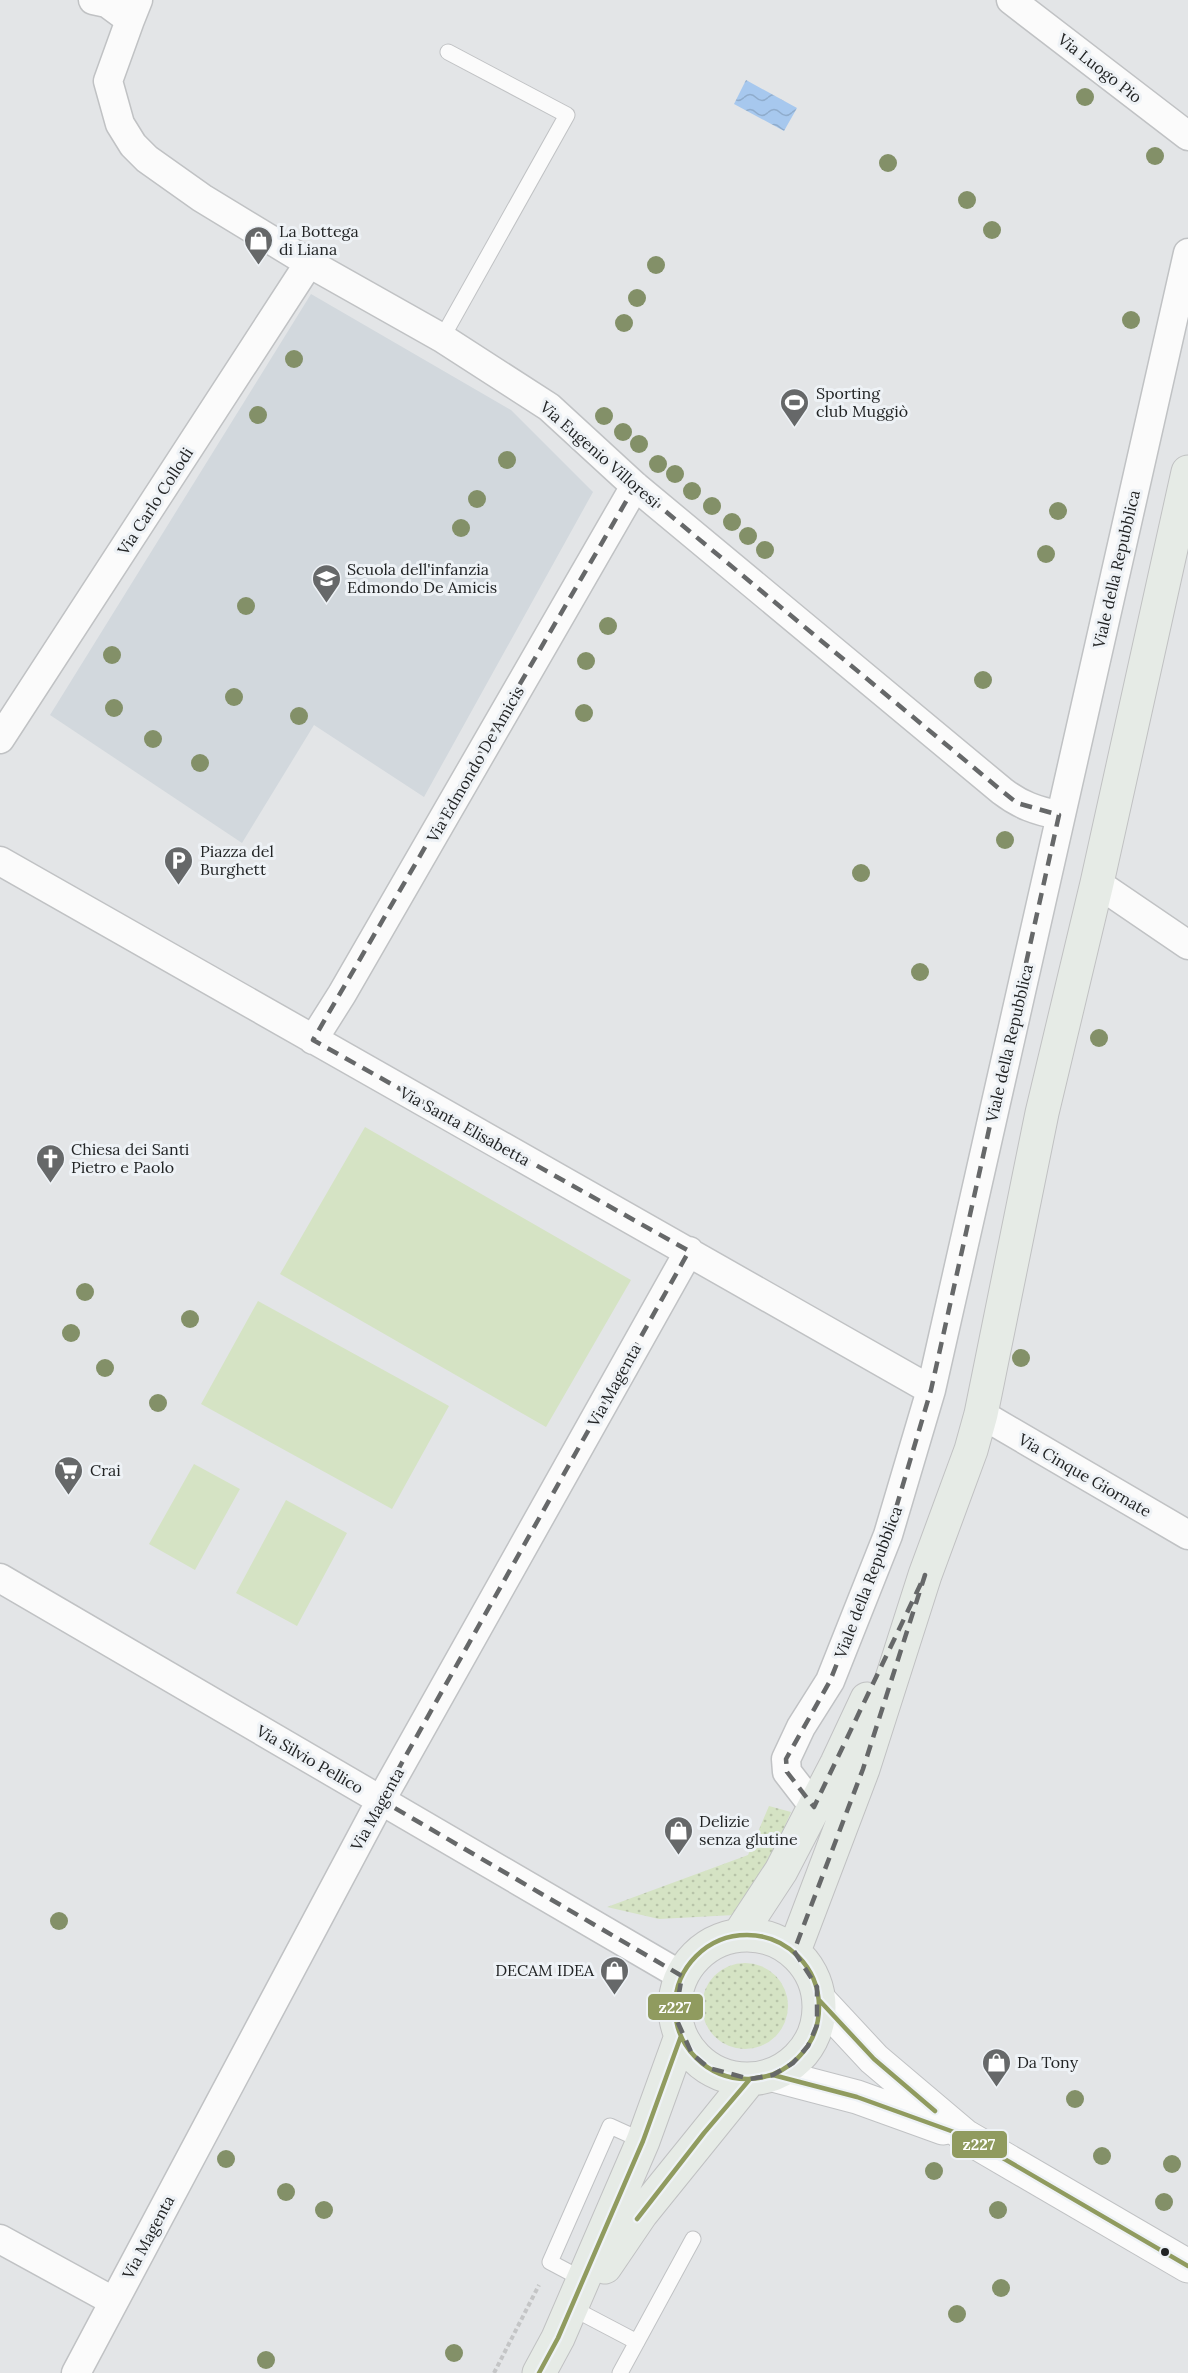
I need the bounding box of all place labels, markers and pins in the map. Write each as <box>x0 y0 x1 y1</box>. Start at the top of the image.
place label: La Bottega di Liana <box>279 221 359 259</box>
shop icon: La Bottega di Liana <box>242 224 274 266</box>
place label: Sporting club Muggiò <box>816 383 908 421</box>
sports icon: Sporting club Muggiò <box>779 386 811 428</box>
place label: Scuola dell'infanzia Edmondo De Amicis <box>347 559 497 597</box>
school or university icon: Scuola dell'infanzia Edmondo De Amicis <box>310 562 342 604</box>
place label: Piazza del Burghett <box>200 841 274 879</box>
parking icon: Piazza del Burghett <box>163 844 195 886</box>
place label: Chiesa dei Santi Pietro e Paolo <box>71 1139 189 1177</box>
church icon: Chiesa dei Santi Pietro e Paolo <box>34 1142 66 1184</box>
supermarket icon: Crai <box>53 1454 85 1496</box>
place label: Crai <box>90 1460 121 1480</box>
place label: Delizie senza glutine <box>699 1811 798 1849</box>
shop icon: Delizie senza glutine <box>662 1814 694 1856</box>
shop icon: DECAM IDEA <box>599 1954 631 1996</box>
place label: DECAM IDEA <box>495 1960 595 1980</box>
shop icon: Da Tony <box>980 2046 1012 2088</box>
place label: Da Tony <box>1017 2052 1079 2072</box>
unlabelled marker <box>1159 2246 1171 2258</box>

